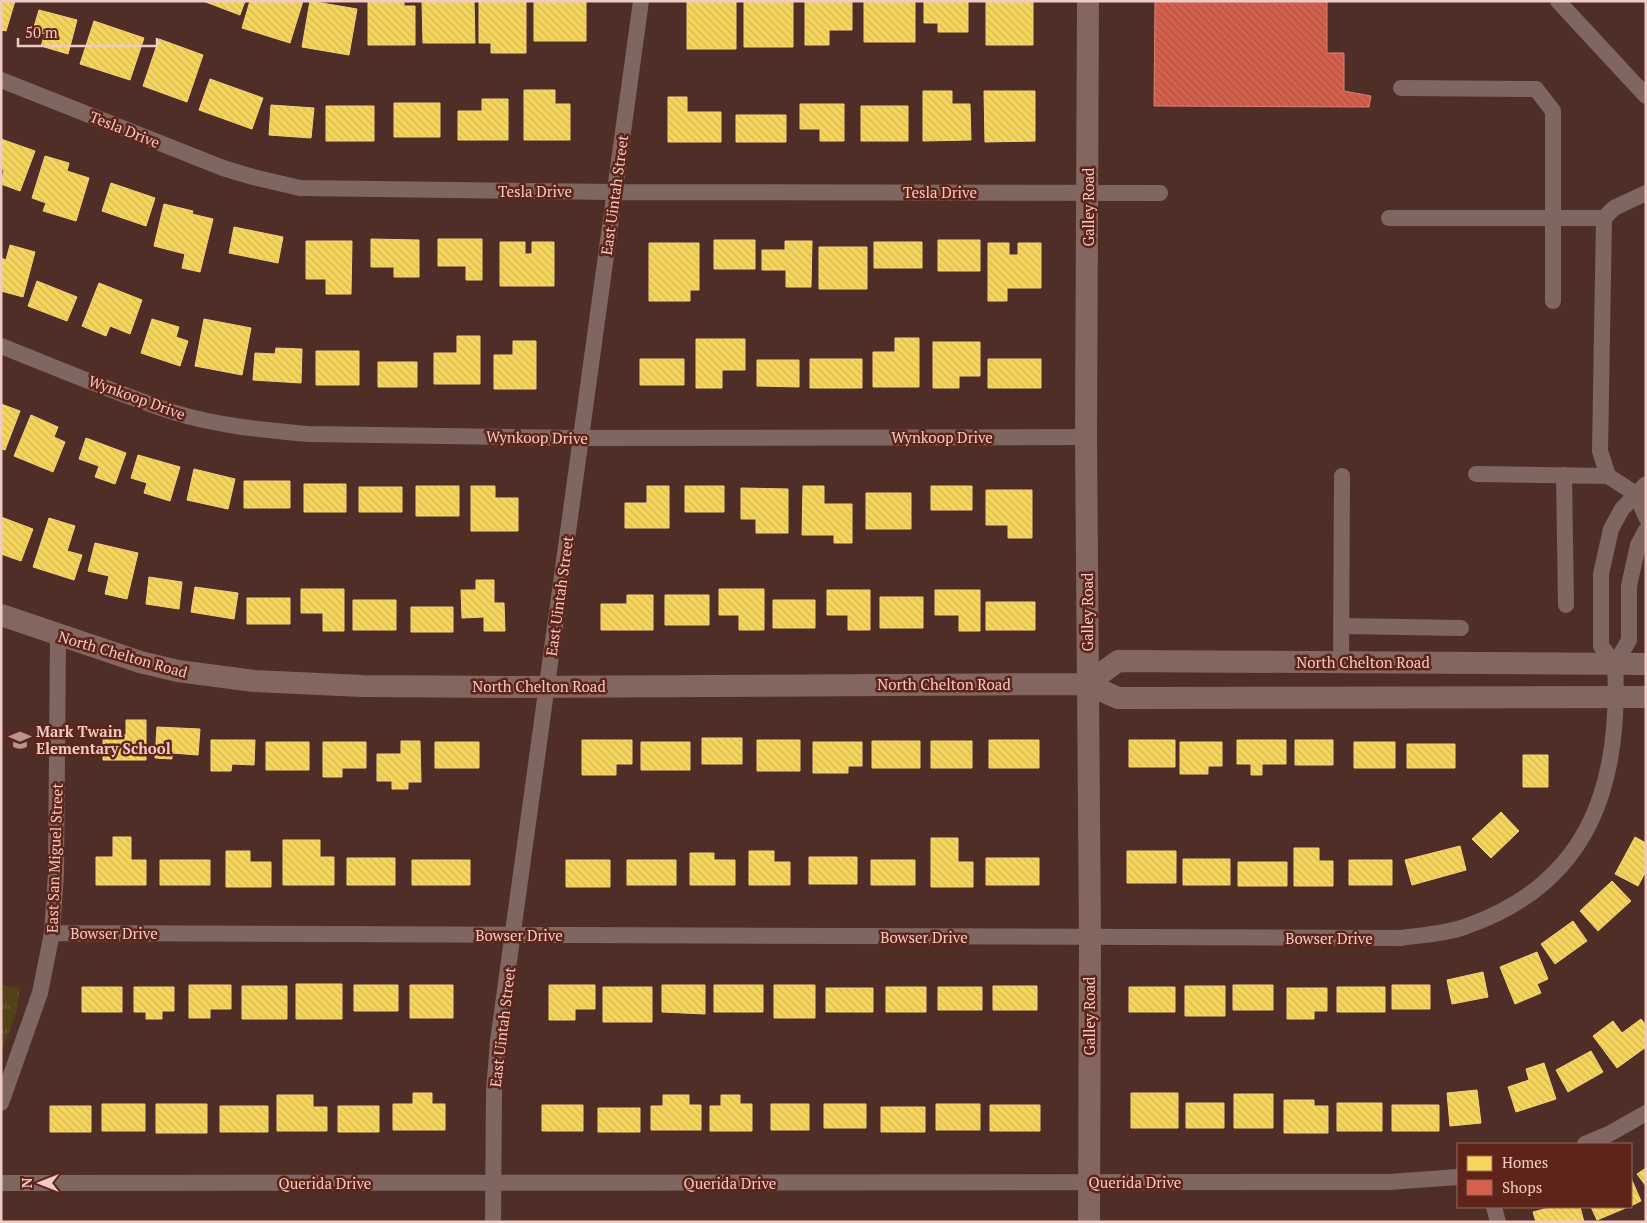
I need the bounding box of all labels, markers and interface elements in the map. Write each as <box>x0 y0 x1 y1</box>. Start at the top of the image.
scale bar <box>18 15 156 47</box>
text: 50 m <box>25 22 58 42</box>
street label: Tesla Drive <box>87 106 163 152</box>
street label: East Uintah Street <box>596 133 632 256</box>
street label: Galley Road <box>1078 168 1098 246</box>
street label: Tesla Drive <box>498 181 572 201</box>
street label: Tesla Drive <box>903 182 977 202</box>
street label: Wynkoop Drive <box>86 370 188 424</box>
street label: Wynkoop Drive <box>486 426 588 448</box>
street label: Wynkoop Drive <box>891 427 993 447</box>
street label: East Uintah Street <box>541 534 577 657</box>
street label: Galley Road <box>1077 573 1097 651</box>
street label: North Chelton Road <box>56 626 190 682</box>
street label: North Chelton Road <box>1296 652 1430 672</box>
street label: North Chelton Road <box>877 674 1011 694</box>
street label: North Chelton Road <box>472 676 606 696</box>
place label: Mark Twain Elementary School <box>36 721 171 758</box>
school or university icon: Mark Twain Elementary School <box>7 727 33 753</box>
street label: East San Miguel Street <box>41 782 67 933</box>
street label: Bowser Drive <box>70 923 158 943</box>
street label: Bowser Drive <box>475 925 563 945</box>
street label: Bowser Drive <box>880 927 968 947</box>
street label: Bowser Drive <box>1285 928 1373 948</box>
street label: East Uintah Street <box>485 965 519 1088</box>
street label: Galley Road <box>1079 977 1099 1055</box>
legend <box>1457 1143 1632 1208</box>
text: Homes <box>1502 1152 1548 1172</box>
north arrow <box>15 1158 65 1208</box>
street label: Querida Drive <box>1089 1172 1181 1192</box>
street label: Querida Drive <box>279 1173 371 1193</box>
street label: Querida Drive <box>684 1173 776 1193</box>
text: N <box>17 1177 36 1188</box>
text: Shops <box>1502 1177 1542 1197</box>

